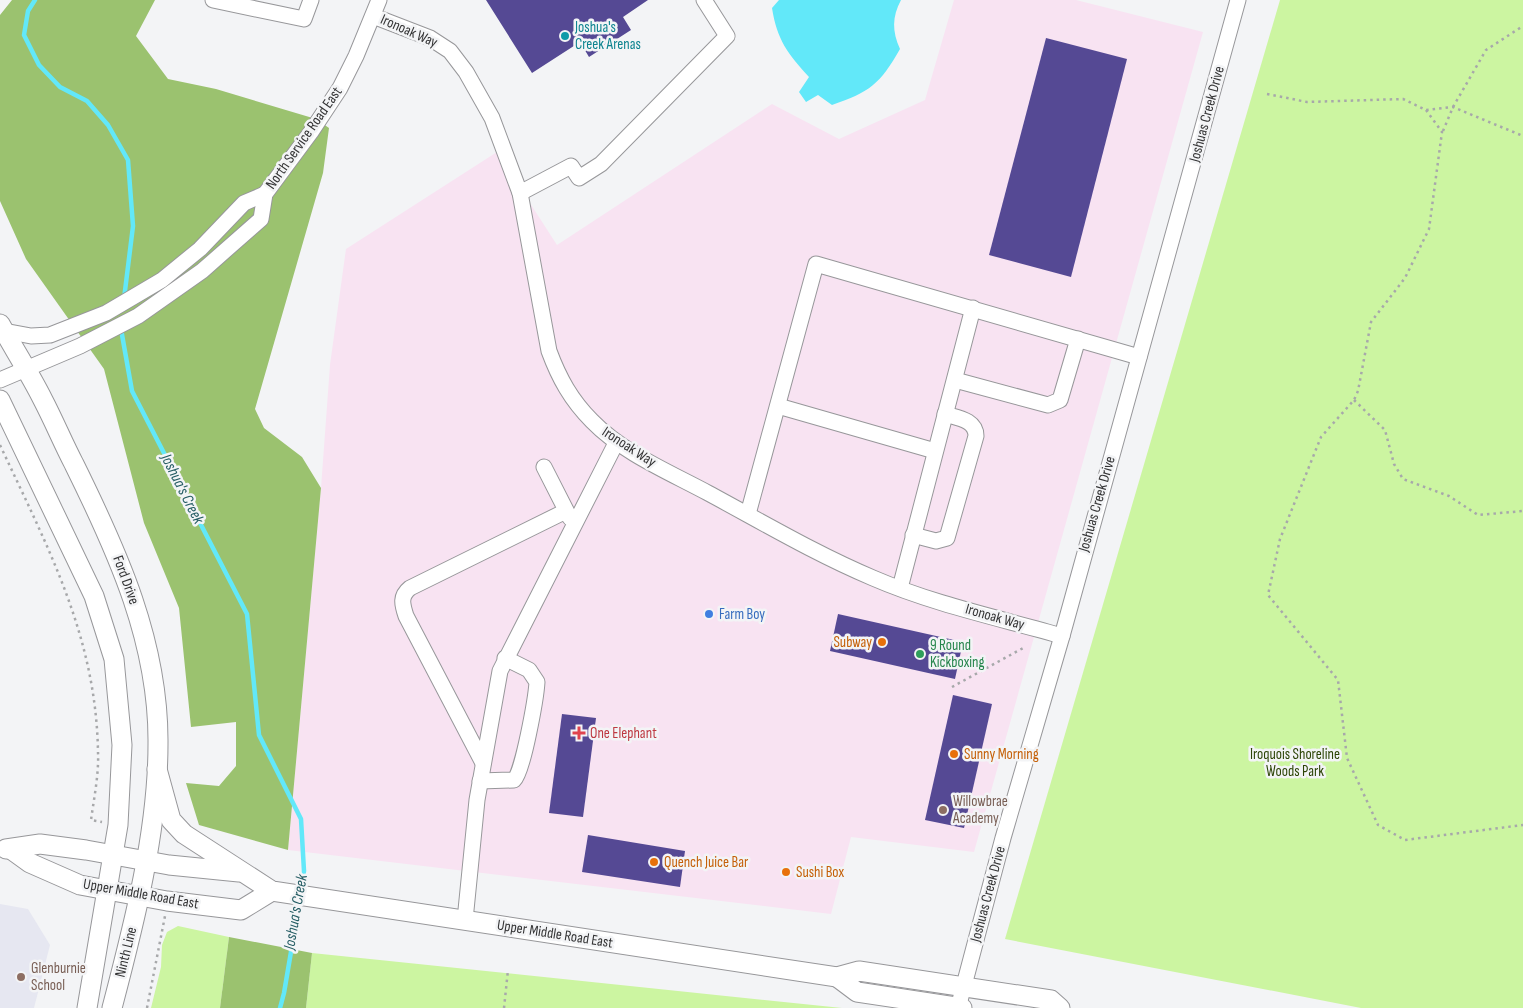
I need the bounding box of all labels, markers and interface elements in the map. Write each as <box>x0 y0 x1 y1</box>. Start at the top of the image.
street label: Ironoak Way <box>377 10 441 52</box>
place label: Joshua's Creek Arenas <box>574 18 641 54</box>
marker: Joshua's Creek Arenas <box>559 30 571 42</box>
street label: Joshuas Creek Drive <box>1185 64 1229 165</box>
street label: North Service Road East <box>262 83 347 193</box>
street label: Ironoak Way <box>598 423 660 472</box>
water label: Joshua's Creek <box>156 450 208 528</box>
street label: Joshuas Creek Drive <box>1074 454 1120 555</box>
street label: Ford Drive <box>108 553 144 607</box>
street label: Ironoak Way <box>963 600 1027 635</box>
place label: Farm Boy <box>719 605 765 624</box>
marker: Farm Boy <box>703 608 715 620</box>
place label: Subway <box>833 633 872 652</box>
marker: Subway <box>876 636 888 648</box>
place label: 9 Round Kickboxing <box>930 636 985 672</box>
marker: 9 Round Kickboxing <box>914 648 926 660</box>
place label: One Elephant <box>590 724 657 743</box>
marker: One Elephant <box>572 726 586 740</box>
place label: Sunny Morning <box>964 745 1039 764</box>
park label: Iroquois Shoreline Woods Park <box>1250 745 1340 781</box>
marker: Sunny Morning <box>948 748 960 760</box>
place label: Willowbrae Academy <box>952 792 1008 828</box>
marker: Willowbrae Academy <box>937 804 949 816</box>
street label: Joshuas Creek Drive <box>966 844 1010 945</box>
place label: Quench Juice Bar <box>664 853 749 872</box>
marker: Quench Juice Bar <box>648 856 660 868</box>
place label: Sushi Box <box>796 863 844 882</box>
marker: Sushi Box <box>780 866 792 878</box>
water label: Joshua's Creek <box>280 872 312 952</box>
street label: Upper Middle Road East <box>82 874 201 914</box>
street label: Upper Middle Road East <box>496 915 615 953</box>
street label: Ninth Line <box>111 925 141 979</box>
place label: Glenburnie School <box>31 959 86 995</box>
marker: Glenburnie School <box>15 971 27 983</box>

